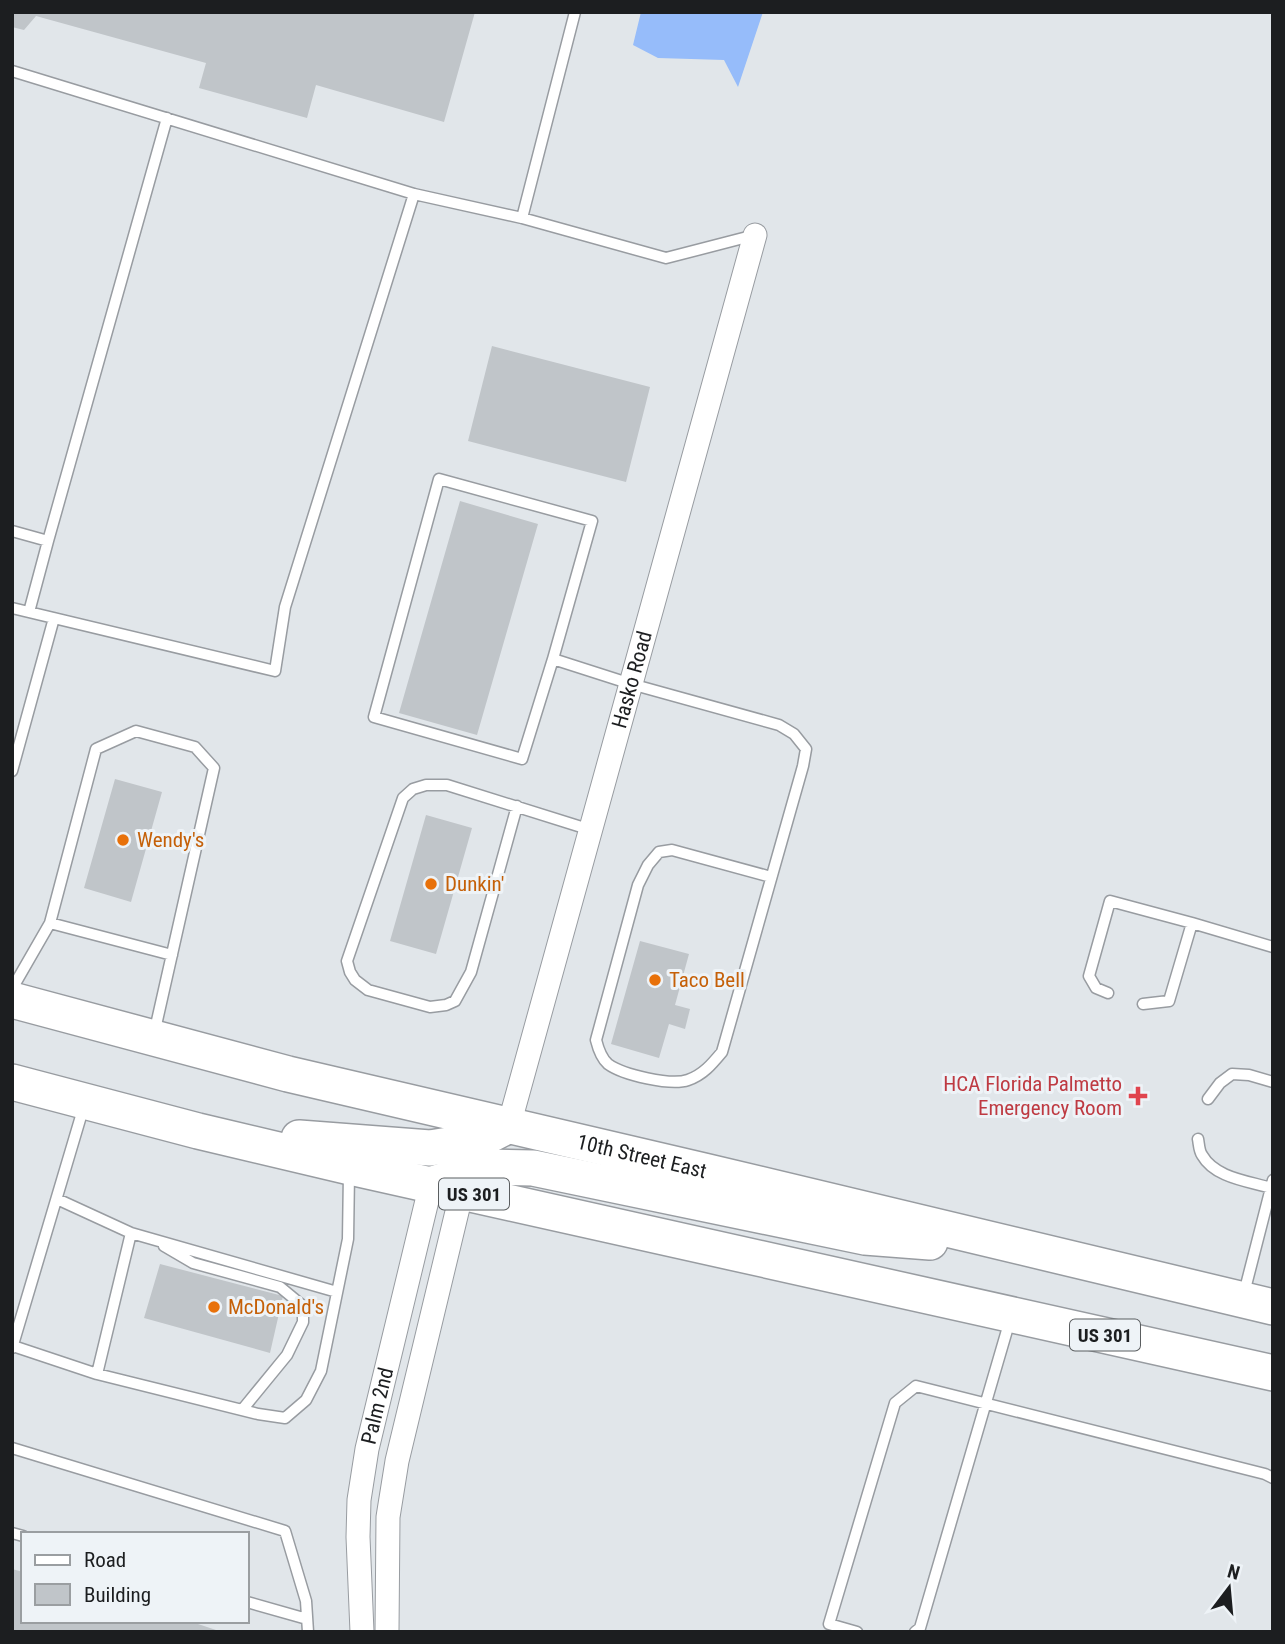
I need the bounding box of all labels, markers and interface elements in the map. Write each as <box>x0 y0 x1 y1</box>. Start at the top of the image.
street label: Hasko Road <box>607 628 657 731</box>
place label: Wendy's <box>137 828 204 852</box>
marker: Wendy's <box>115 832 131 848</box>
place label: Dunkin' <box>445 872 504 896</box>
marker: Dunkin' <box>423 876 439 892</box>
place label: Taco Bell <box>669 968 745 992</box>
marker: Taco Bell <box>647 972 663 988</box>
place label: HCA Florida Palmetto Emergency Room <box>943 1072 1122 1120</box>
marker: HCA Florida Palmetto Emergency Room <box>1128 1086 1148 1106</box>
street label: 10th Street East <box>575 1130 709 1183</box>
road number: US 301 <box>439 1178 509 1210</box>
place label: McDonald's <box>228 1295 324 1319</box>
marker: McDonald's <box>206 1299 222 1315</box>
road number: US 301 <box>1070 1320 1140 1350</box>
street label: Palm 2nd <box>357 1365 398 1447</box>
legend <box>21 1532 248 1623</box>
text: Road <box>84 1548 126 1572</box>
north arrow <box>1194 1553 1264 1623</box>
text: N <box>1225 1559 1242 1585</box>
text: Building <box>84 1583 151 1607</box>

